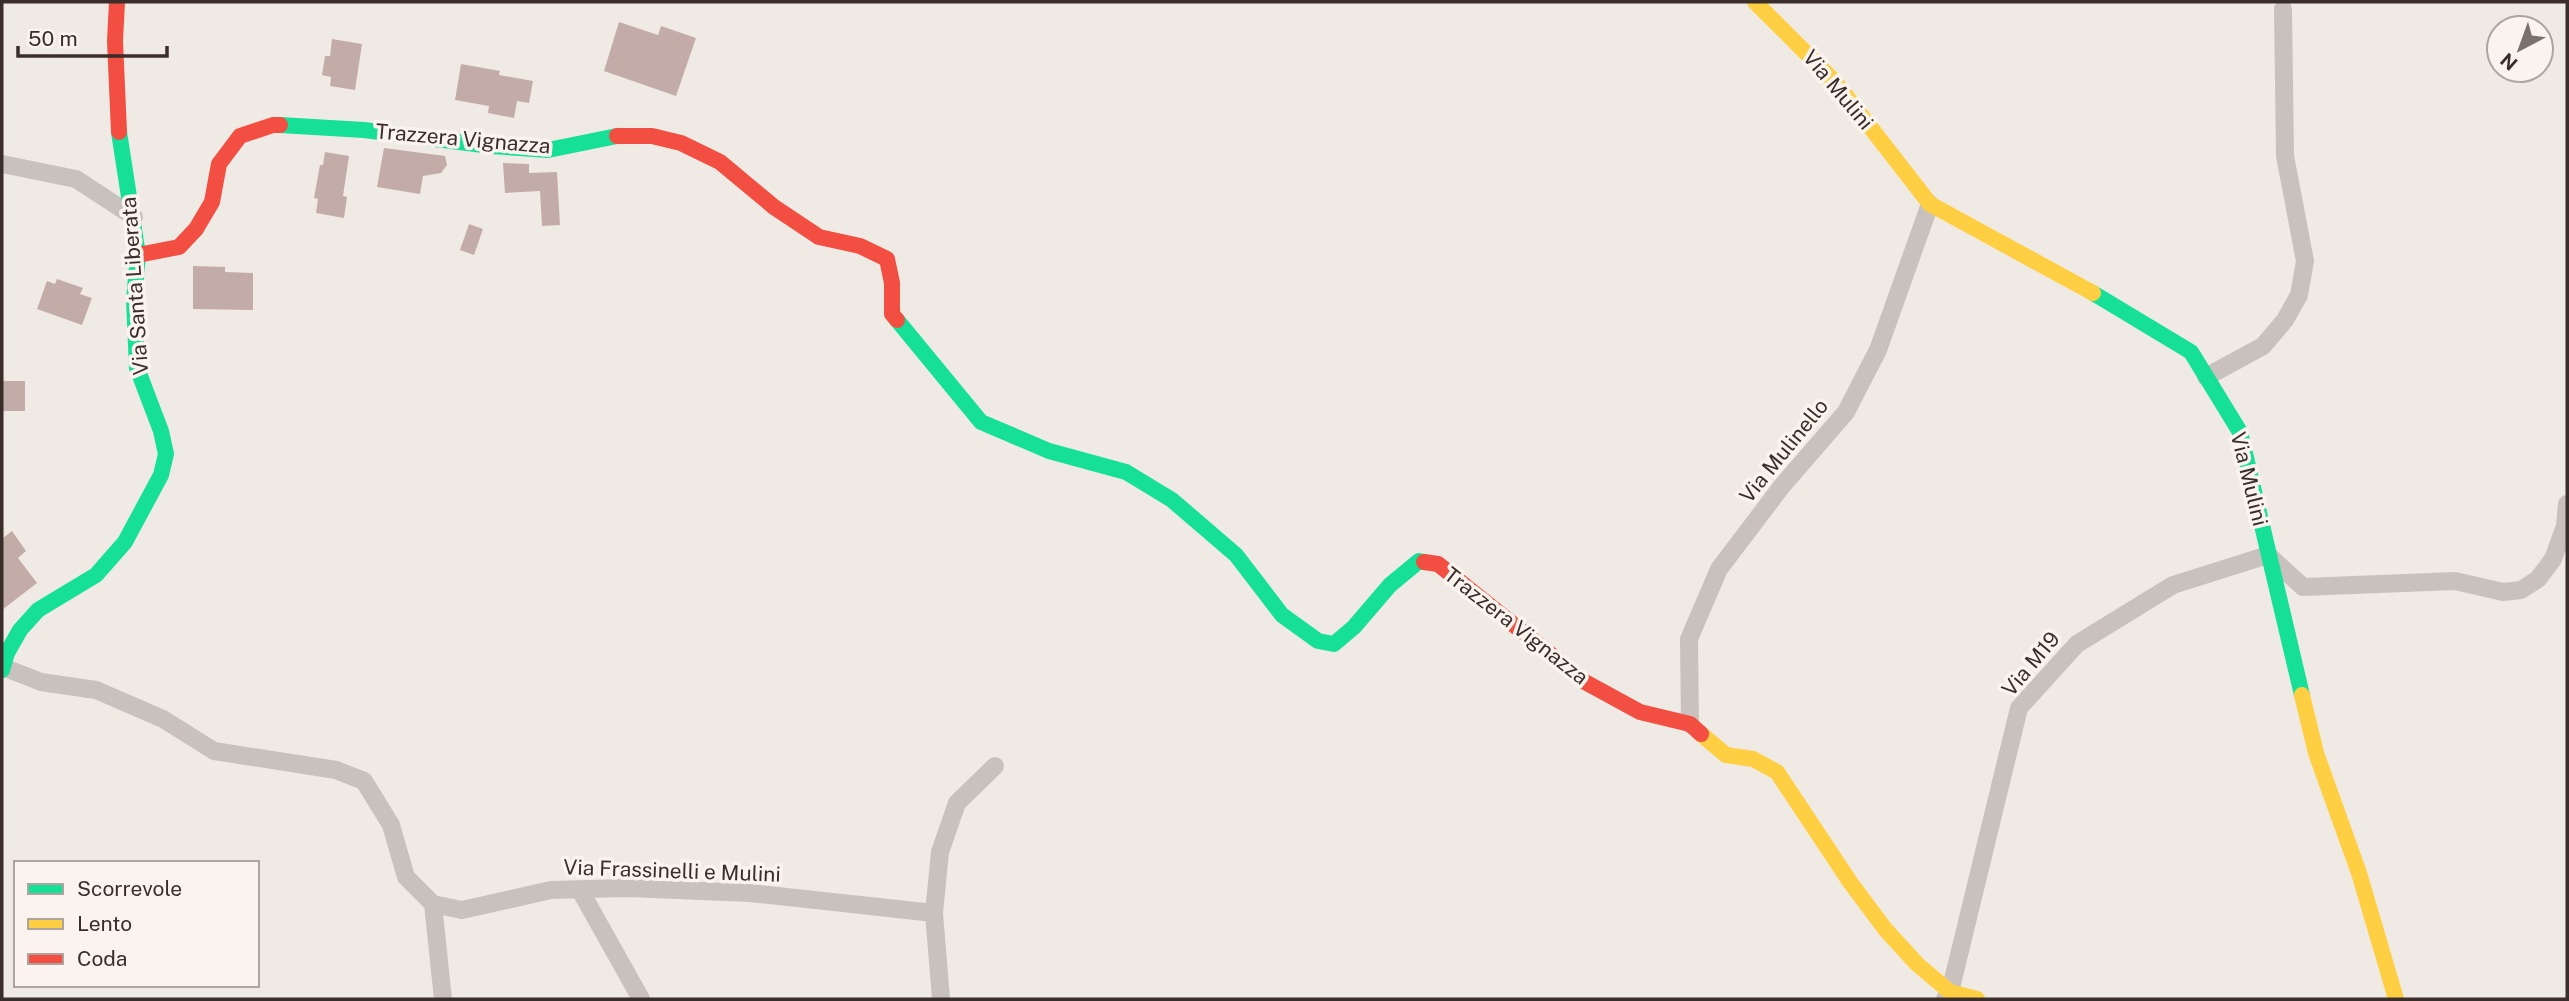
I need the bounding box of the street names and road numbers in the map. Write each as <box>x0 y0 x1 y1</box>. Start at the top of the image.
street label: Via Mulini <box>1798 45 1879 134</box>
street label: Trazzera Vignazza <box>374 118 552 159</box>
street label: Via Santa Liberata <box>116 196 153 376</box>
street label: Via Mulinello <box>1734 394 1833 508</box>
street label: Via Mulini <box>2226 429 2273 528</box>
street label: Trazzera Vignazza <box>1439 562 1593 690</box>
street label: Via M19 <box>1997 626 2065 701</box>
street label: Via Frassinelli e Mulini <box>563 854 781 887</box>

